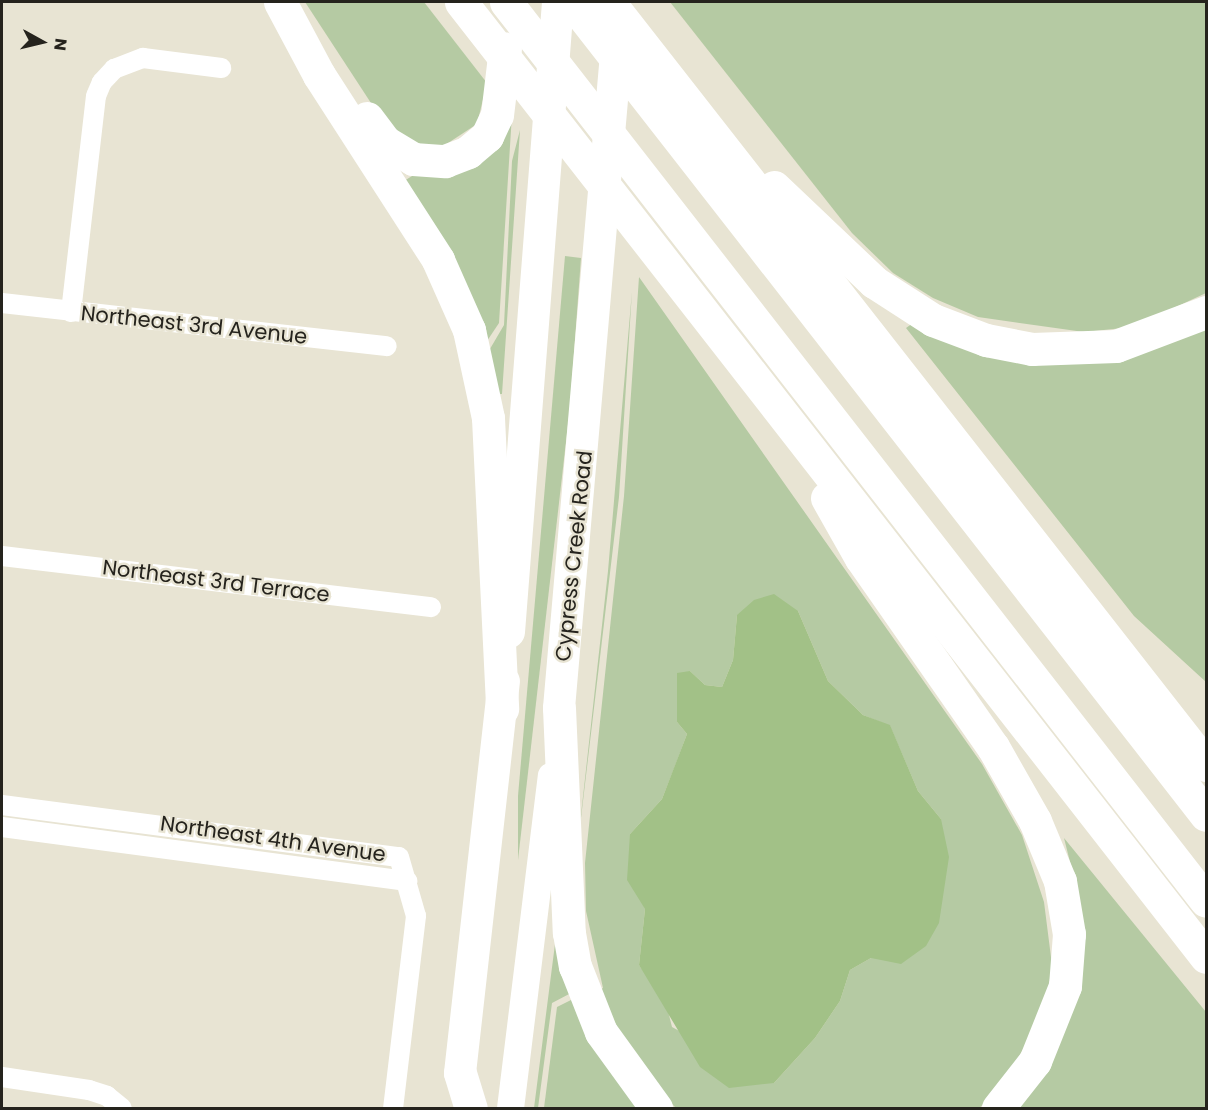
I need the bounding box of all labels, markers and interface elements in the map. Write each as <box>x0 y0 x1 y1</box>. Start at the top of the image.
north arrow <box>12 12 72 72</box>
text: N <box>48 37 73 52</box>
street label: Northeast 3rd Avenue <box>80 301 308 349</box>
street label: Cypress Creek Road <box>550 449 598 663</box>
street label: Northeast 3rd Terrace <box>101 555 331 607</box>
street label: Northeast 4th Avenue <box>159 811 387 867</box>

